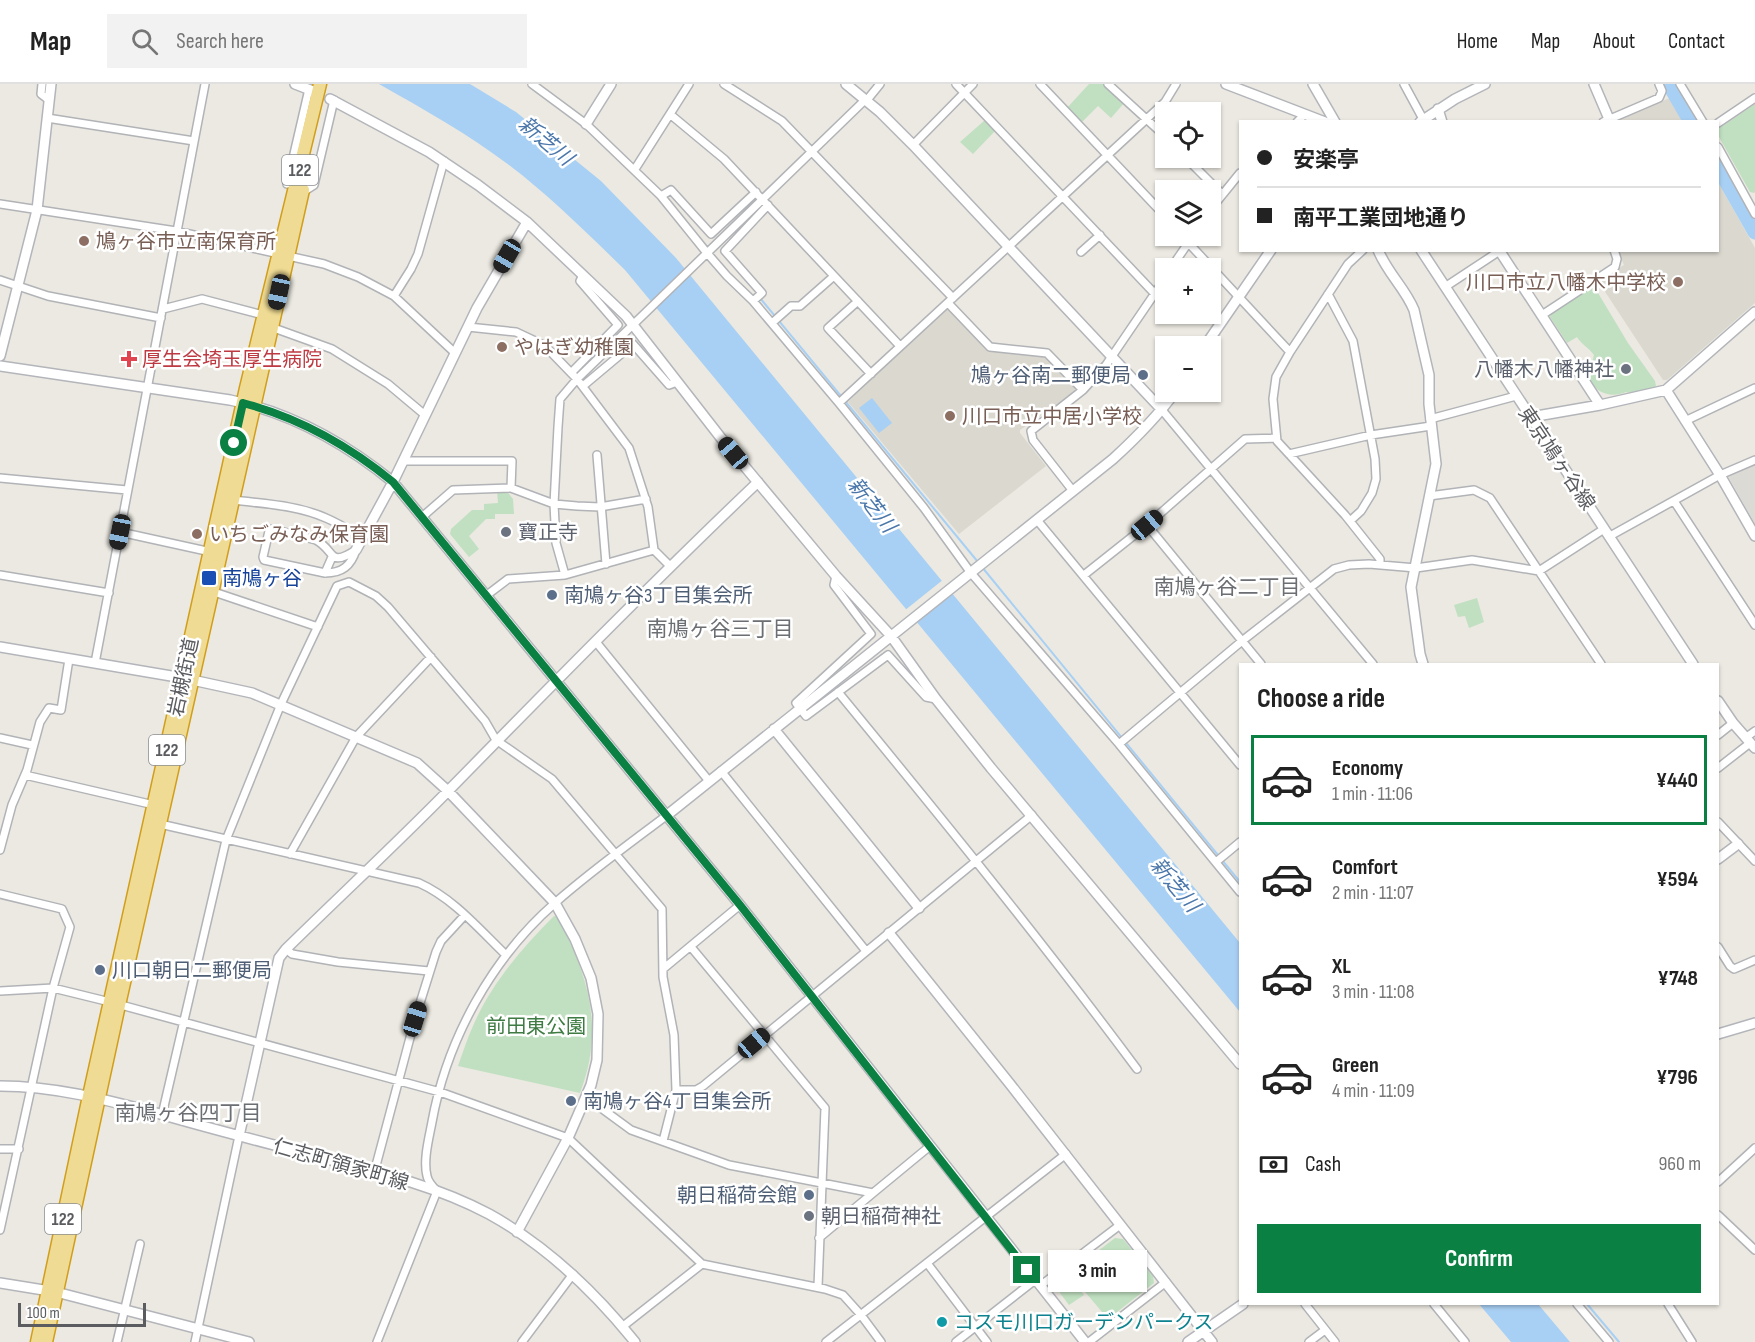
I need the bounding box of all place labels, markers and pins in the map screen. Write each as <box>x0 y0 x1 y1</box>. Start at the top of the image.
place label: 鳩ヶ谷市立南保育所 <box>96 230 276 254</box>
marker: 鳩ヶ谷市立南保育所 <box>77 234 91 248</box>
place label: 川口市立八幡木中学校 <box>1466 271 1666 295</box>
marker: 川口市立八幡木中学校 <box>1671 275 1685 289</box>
place label: やはぎ幼稚園 <box>514 336 634 360</box>
marker: やはぎ幼稚園 <box>495 340 509 354</box>
place label: 厚生会埼玉厚生病院 <box>142 348 322 372</box>
marker: 厚生会埼玉厚生病院 <box>120 350 138 368</box>
place label: 八幡木八幡神社 <box>1474 358 1614 382</box>
marker: 八幡木八幡神社 <box>1619 362 1633 376</box>
place label: 鳩ヶ谷南二郵便局 <box>971 364 1131 388</box>
marker: 鳩ヶ谷南二郵便局 <box>1136 368 1150 382</box>
place label: 川口市立中居小学校 <box>962 405 1142 429</box>
marker: 川口市立中居小学校 <box>943 409 957 423</box>
place label: 寶正寺 <box>518 521 578 545</box>
place label: いちごみなみ保育園 <box>209 523 389 547</box>
marker: 寶正寺 <box>499 525 513 539</box>
marker: いちごみなみ保育園 <box>190 527 204 541</box>
place label: 南鳩ヶ谷 <box>222 567 302 591</box>
marker: 南鳩ヶ谷 <box>200 569 218 587</box>
place label: 南鳩ヶ谷3丁目集会所 <box>564 584 752 608</box>
marker: 南鳩ヶ谷3丁目集会所 <box>545 588 559 602</box>
place label: 川口朝日二郵便局 <box>112 959 272 983</box>
marker: 川口朝日二郵便局 <box>93 963 107 977</box>
place label: 南鳩ヶ谷4丁目集会所 <box>583 1090 771 1114</box>
marker: 南鳩ヶ谷4丁目集会所 <box>564 1094 578 1108</box>
place label: 朝日稲荷会館 <box>677 1184 797 1208</box>
marker: 朝日稲荷会館 <box>802 1188 816 1202</box>
place label: 朝日稲荷神社 <box>821 1205 941 1229</box>
marker: 朝日稲荷神社 <box>802 1209 816 1223</box>
place label: コスモ川口ガーデンパークス <box>954 1311 1213 1335</box>
marker: コスモ川口ガーデンパークス <box>935 1315 949 1329</box>

